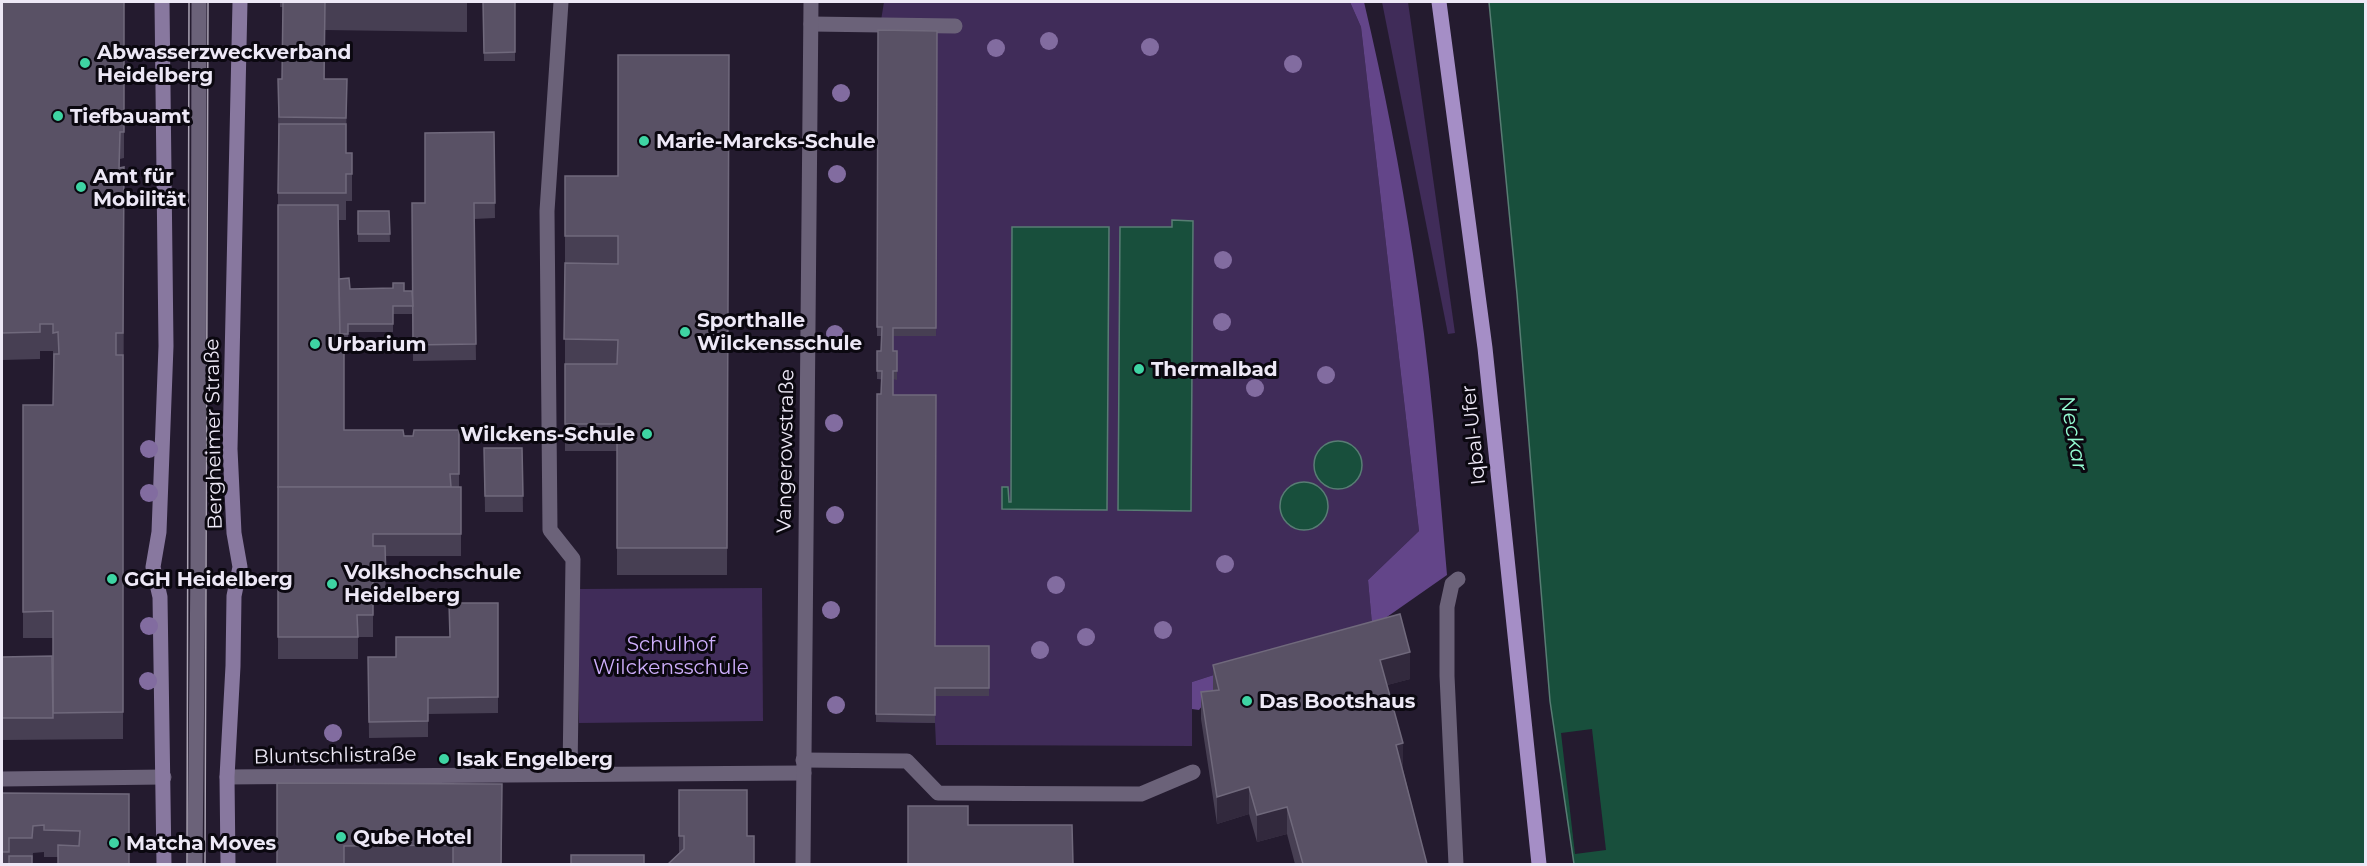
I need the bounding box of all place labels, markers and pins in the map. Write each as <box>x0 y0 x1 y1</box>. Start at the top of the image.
place label: Abwasserzweckverband Heidelberg <box>96 40 351 87</box>
marker: Abwasserzweckverband Heidelberg <box>78 56 92 70</box>
place label: Tiefbauamt <box>70 104 191 128</box>
marker: Tiefbauamt <box>51 109 65 123</box>
place label: Marie-Marcks-Schule <box>656 129 876 153</box>
marker: Marie-Marcks-Schule <box>637 134 651 148</box>
place label: Amt für Mobilität <box>92 164 187 211</box>
marker: Amt für Mobilität <box>74 180 88 194</box>
place label: Sporthalle Wilckensschule <box>697 308 862 355</box>
marker: Sporthalle Wilckensschule <box>678 325 692 339</box>
place label: Urbarium <box>327 332 427 356</box>
marker: Urbarium <box>308 337 322 351</box>
place label: Thermalbad <box>1151 357 1278 381</box>
marker: Thermalbad <box>1132 362 1146 376</box>
place label: Wilckens-Schule <box>460 422 635 446</box>
marker: Wilckens-Schule <box>640 427 654 441</box>
place label: Volkshochschule Heidelberg <box>343 560 521 607</box>
place label: GGH Heidelberg <box>124 567 293 591</box>
marker: GGH Heidelberg <box>105 572 119 586</box>
marker: Volkshochschule Heidelberg <box>325 577 339 591</box>
place label: Das Bootshaus <box>1259 689 1416 713</box>
marker: Das Bootshaus <box>1240 694 1254 708</box>
place label: Isak Engelberg <box>456 747 613 771</box>
marker: Isak Engelberg <box>437 752 451 766</box>
place label: Qube Hotel <box>353 825 472 849</box>
marker: Qube Hotel <box>334 830 348 844</box>
place label: Matcha Moves <box>126 831 277 855</box>
marker: Matcha Moves <box>107 836 121 850</box>

